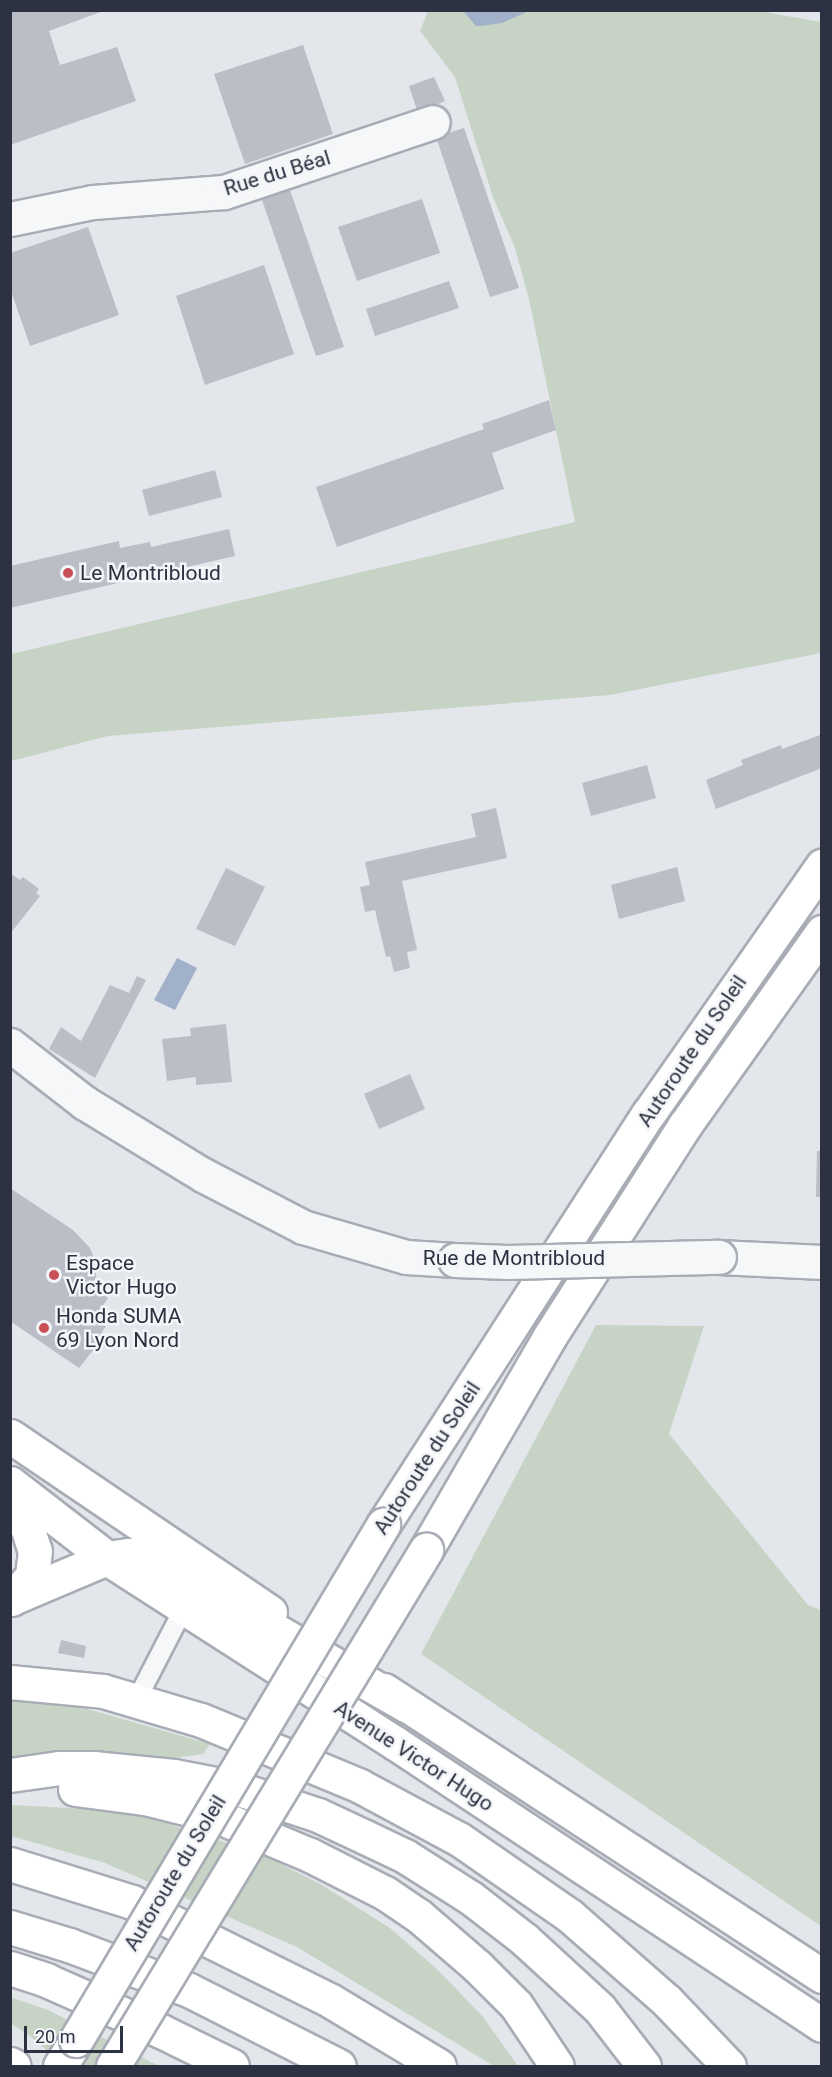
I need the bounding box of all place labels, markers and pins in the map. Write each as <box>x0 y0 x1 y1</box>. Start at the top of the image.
place label: Le Montribloud <box>80 560 221 586</box>
marker: Le Montribloud <box>61 566 75 580</box>
place label: Espace Victor Hugo <box>66 1250 177 1300</box>
marker: Espace Victor Hugo <box>47 1268 61 1282</box>
place label: Honda SUMA 69 Lyon Nord <box>56 1303 181 1353</box>
marker: Honda SUMA 69 Lyon Nord <box>37 1321 51 1335</box>

